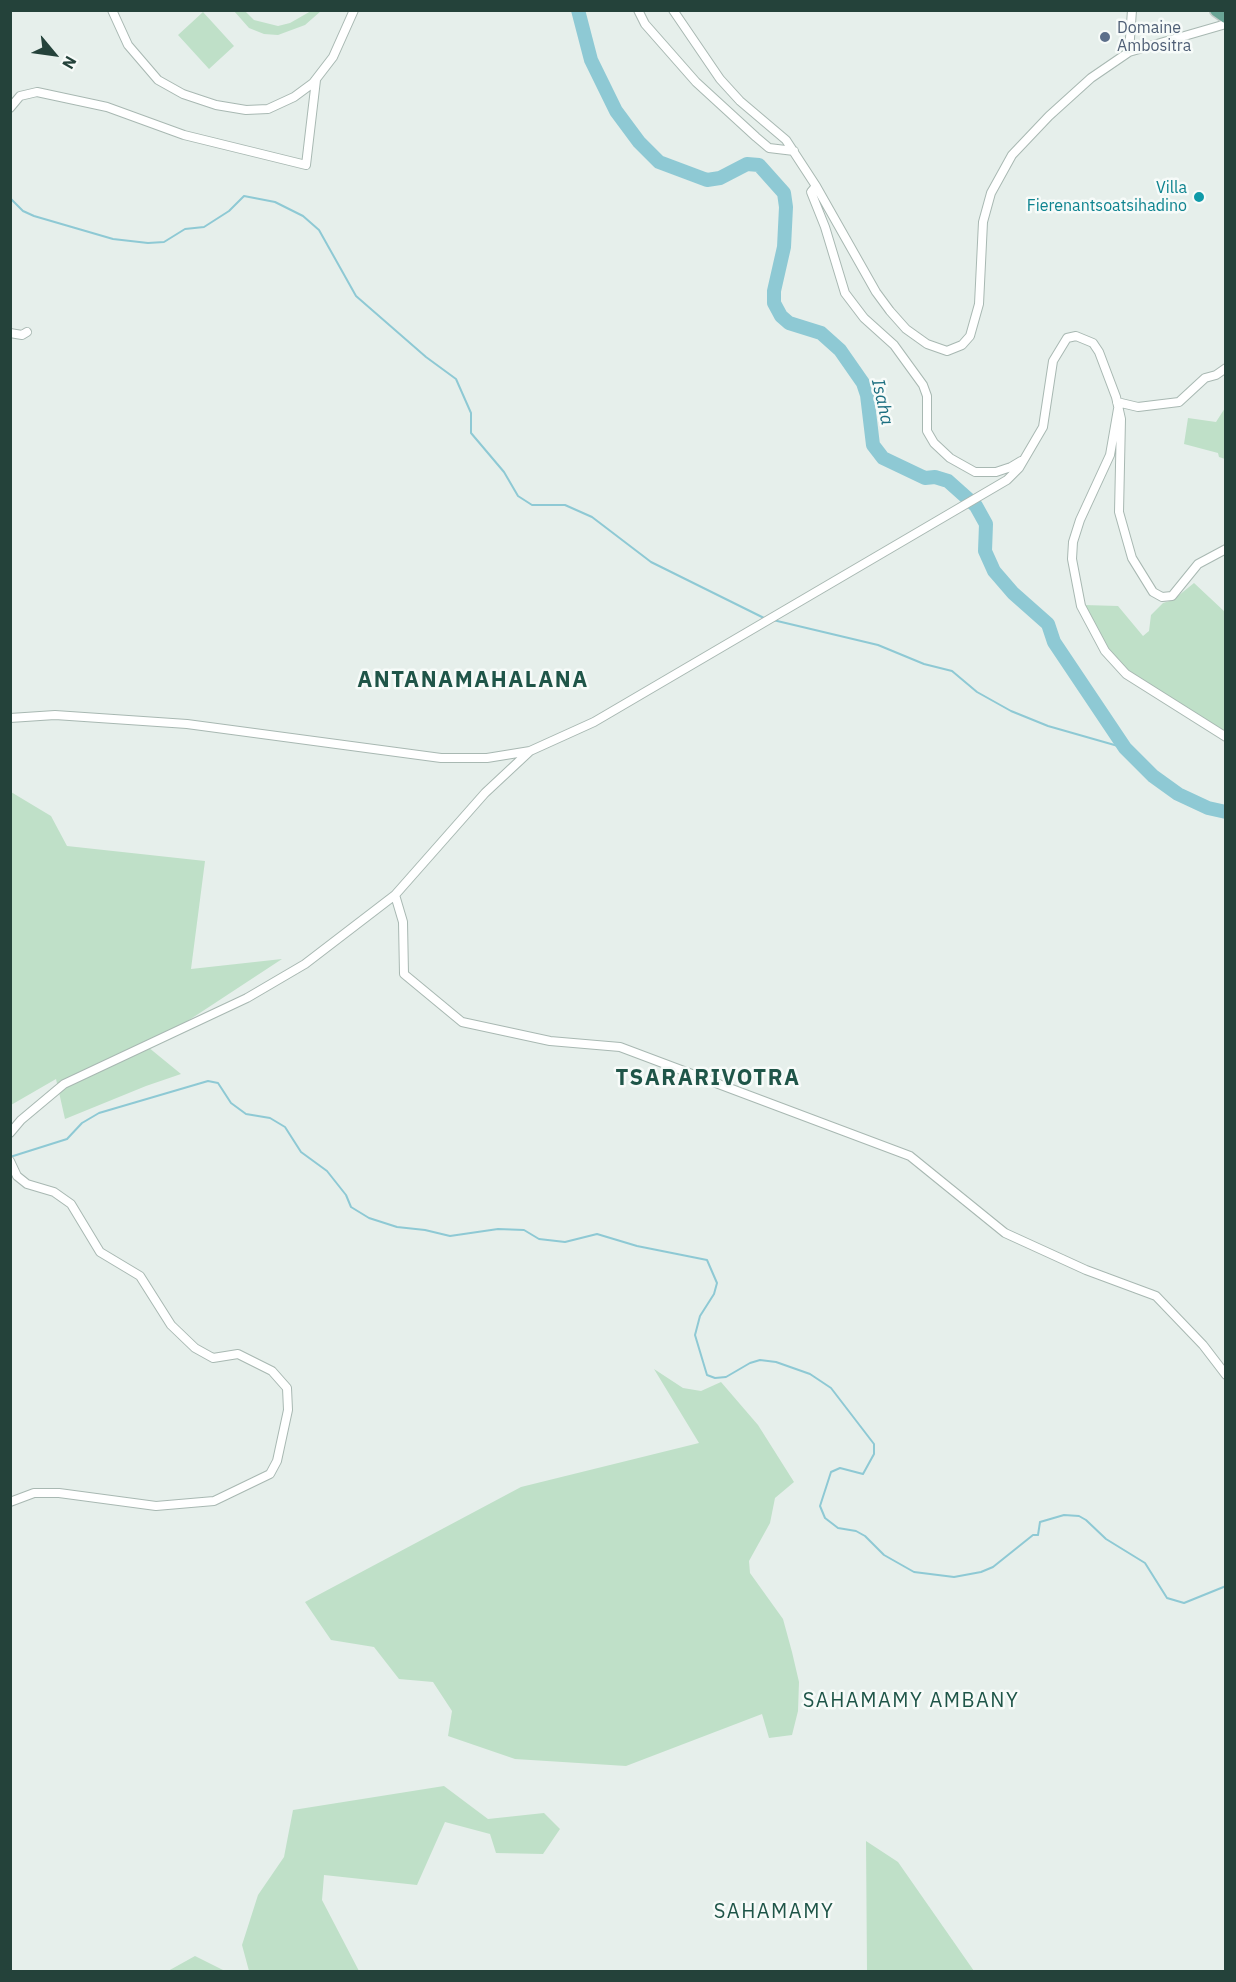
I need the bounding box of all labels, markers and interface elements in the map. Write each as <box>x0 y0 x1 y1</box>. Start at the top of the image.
place label: Domaine Ambositra <box>1117 18 1191 56</box>
north arrow <box>24 24 84 84</box>
marker: Domaine Ambositra <box>1098 30 1112 44</box>
text: N <box>58 53 81 73</box>
place label: Villa Fierenantsoatsihadino <box>1027 178 1187 216</box>
marker: Villa Fierenantsoatsihadino <box>1192 190 1206 204</box>
water label: Isaha <box>866 377 898 427</box>
district label: ANTANAMAHALANA <box>357 668 589 694</box>
district label: TSARARIVOTRA <box>615 1066 801 1092</box>
district label: SAHAMAMY AMBANY <box>803 1689 1019 1713</box>
district label: SAHAMAMY <box>714 1900 834 1924</box>

